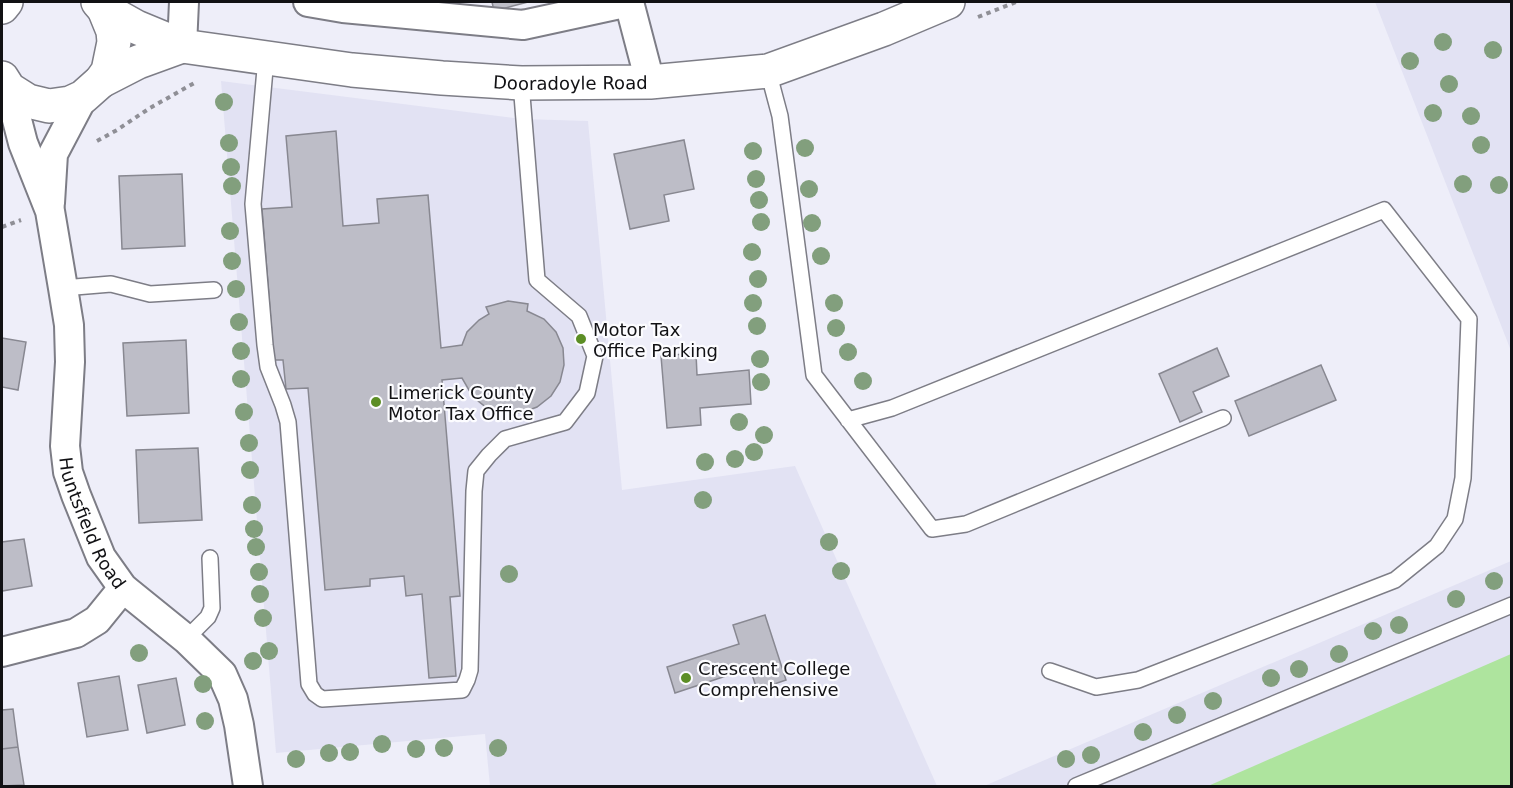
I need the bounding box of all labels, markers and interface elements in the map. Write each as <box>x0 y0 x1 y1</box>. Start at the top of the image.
street label: Dooradoyle Road <box>492 71 648 94</box>
place label: Motor Tax Office Parking <box>593 319 718 361</box>
marker: Motor Tax Office Parking <box>574 332 588 346</box>
place label: Limerick County Motor Tax Office <box>388 382 535 424</box>
marker: Limerick County Motor Tax Office <box>369 395 383 409</box>
street label: Huntsfield Road <box>56 456 131 593</box>
place label: Crescent College Comprehensive <box>698 658 850 700</box>
marker: Crescent College Comprehensive <box>679 671 693 685</box>

